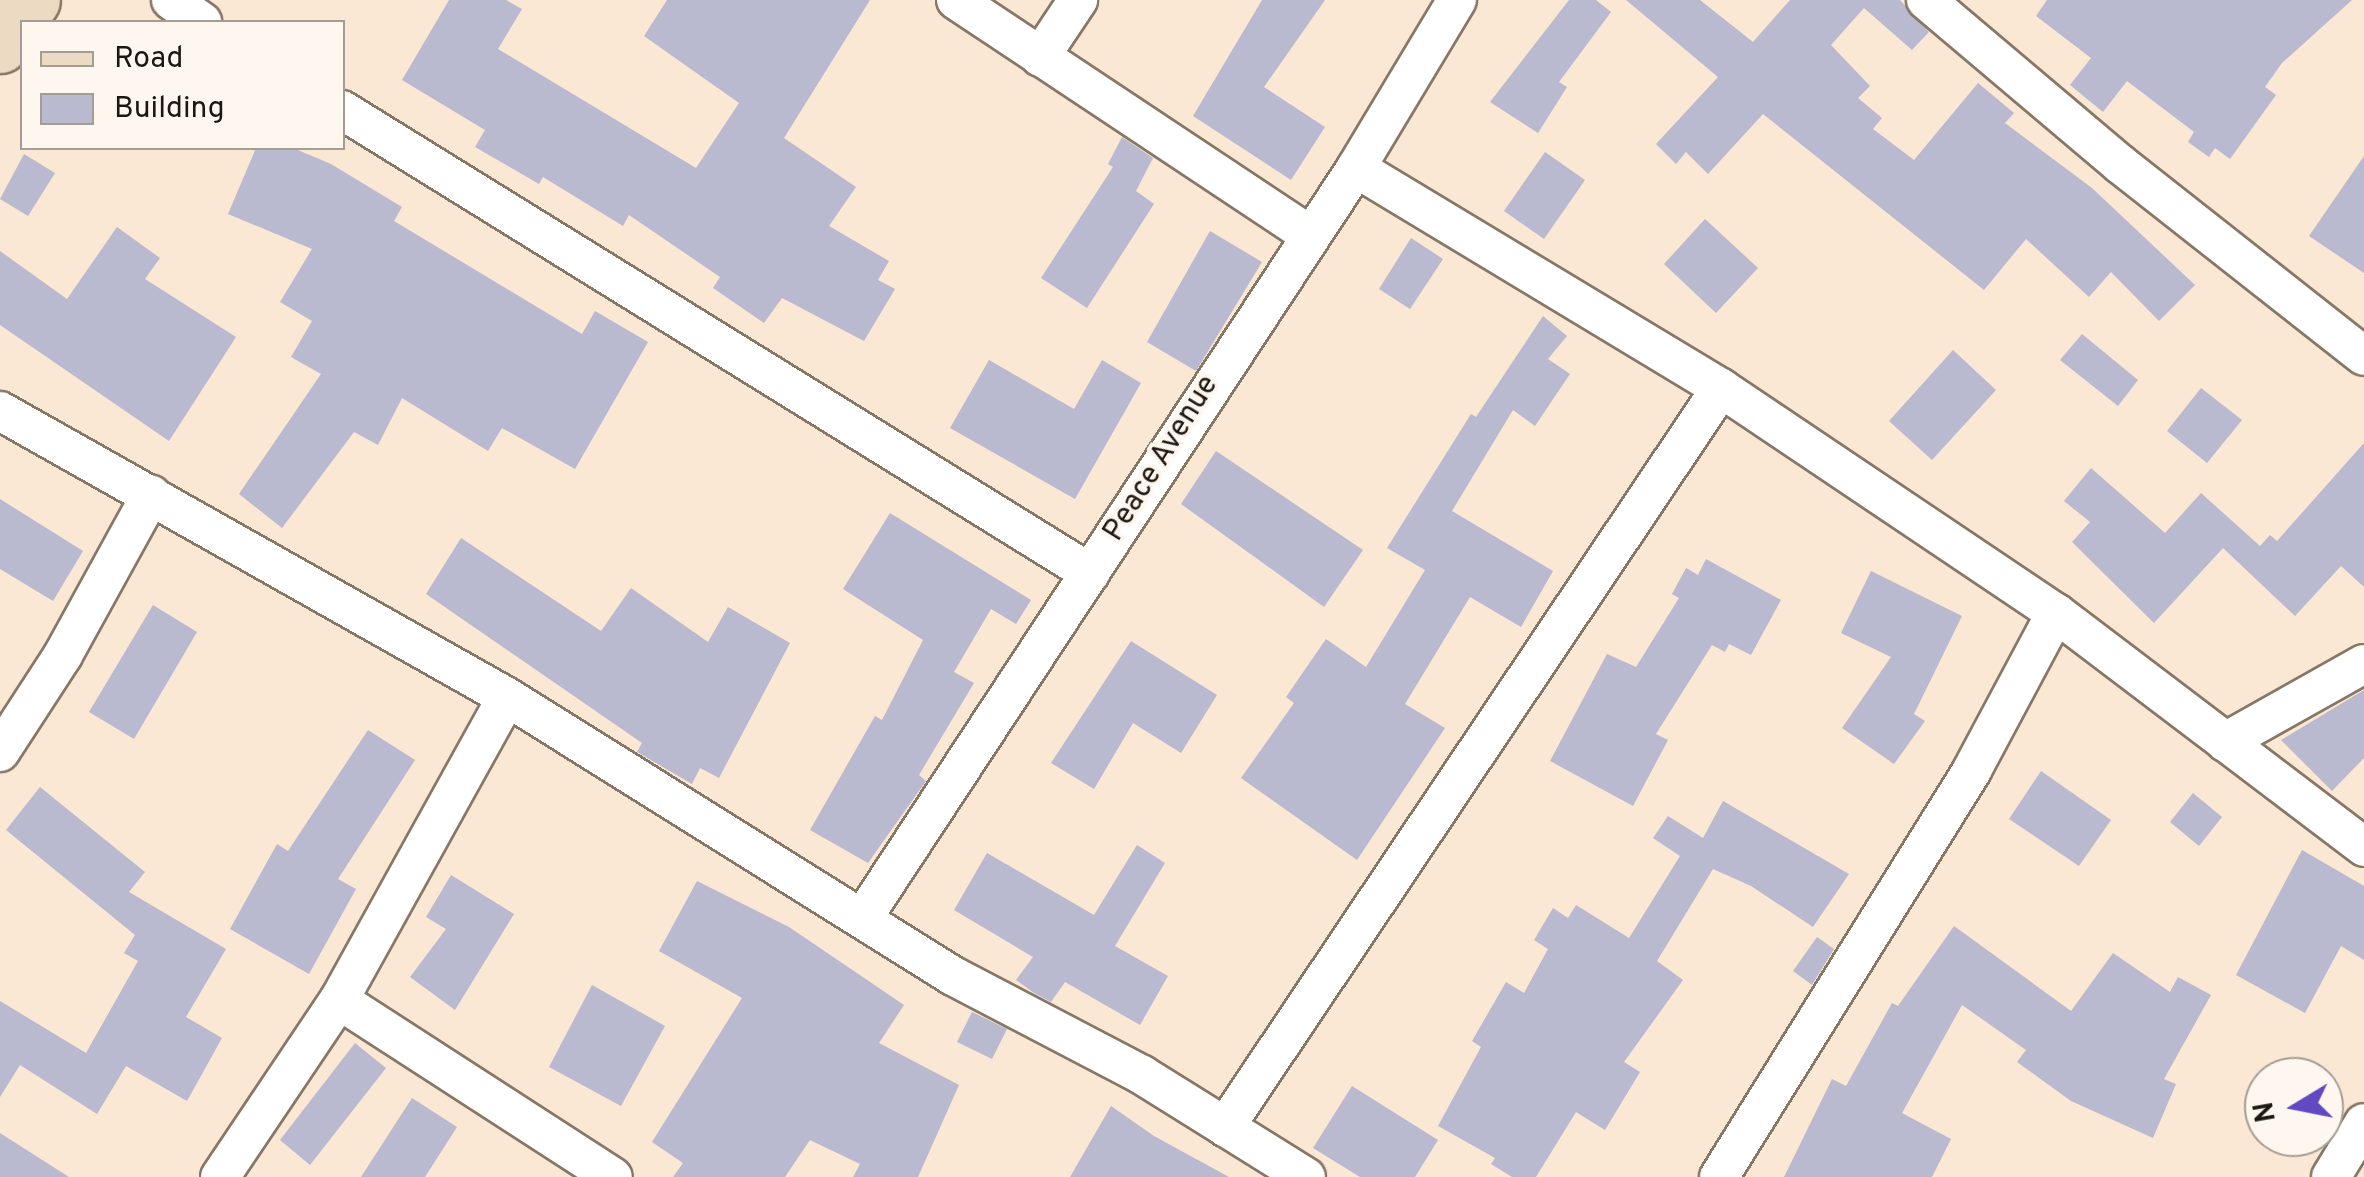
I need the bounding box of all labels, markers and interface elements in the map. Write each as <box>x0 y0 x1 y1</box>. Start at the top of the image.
legend <box>20 20 345 150</box>
text: Road <box>114 41 183 78</box>
text: Building <box>114 91 225 128</box>
street label: Peace Avenue <box>1096 369 1228 549</box>
north arrow <box>2244 1057 2344 1157</box>
text: N <box>2247 1099 2286 1125</box>

